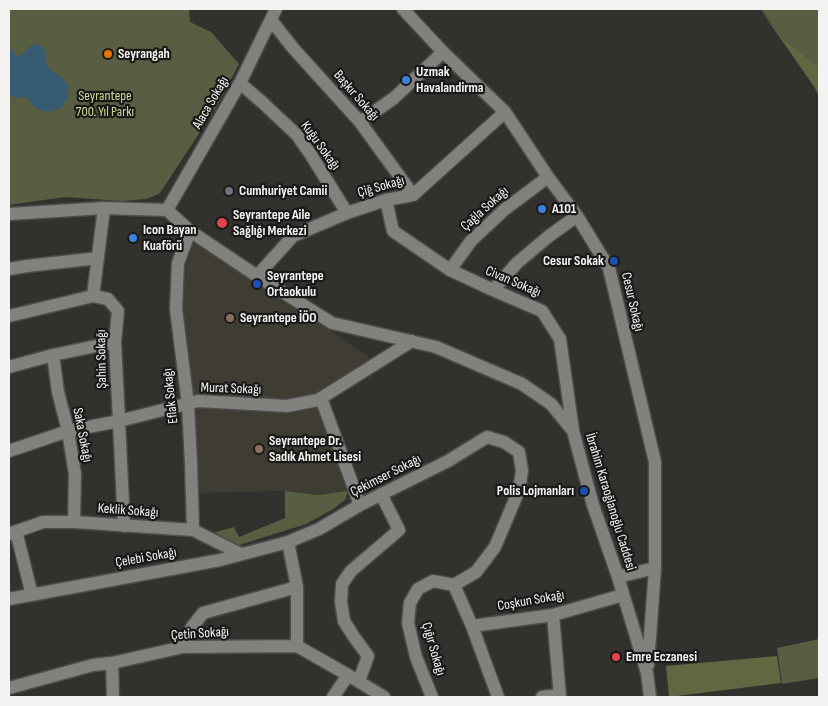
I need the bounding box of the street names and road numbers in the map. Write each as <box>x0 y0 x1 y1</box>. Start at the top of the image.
street label: Başkır Sokağı <box>329 67 383 125</box>
street label: Alaca Sokağı <box>189 74 233 132</box>
street label: Kuğu Sokağı <box>297 118 343 174</box>
street label: Çiğ Sokağı <box>356 172 406 202</box>
street label: Çağla Sokağı <box>458 183 512 235</box>
street label: Civan Sokağı <box>483 263 543 301</box>
street label: Cesur Sokağı <box>617 271 647 333</box>
street label: Şahin Sokağı <box>93 329 111 389</box>
street label: Eflak Sokağı <box>160 367 182 425</box>
street label: Murat Sokağı <box>200 380 262 398</box>
street label: Saka Sokağı <box>68 406 96 464</box>
street label: İbrahim Karaoğlanoğlu Caddesi <box>581 431 639 573</box>
street label: Çekimser Sokağı <box>348 451 424 501</box>
street label: Keklik Sokağı <box>97 500 159 522</box>
street label: Çelebi Sokağı <box>114 544 178 572</box>
street label: Coşkun Sokağı <box>496 587 566 615</box>
street label: Çığır Sokağı <box>417 620 449 678</box>
street label: Çetin Sokağı <box>170 624 230 644</box>

